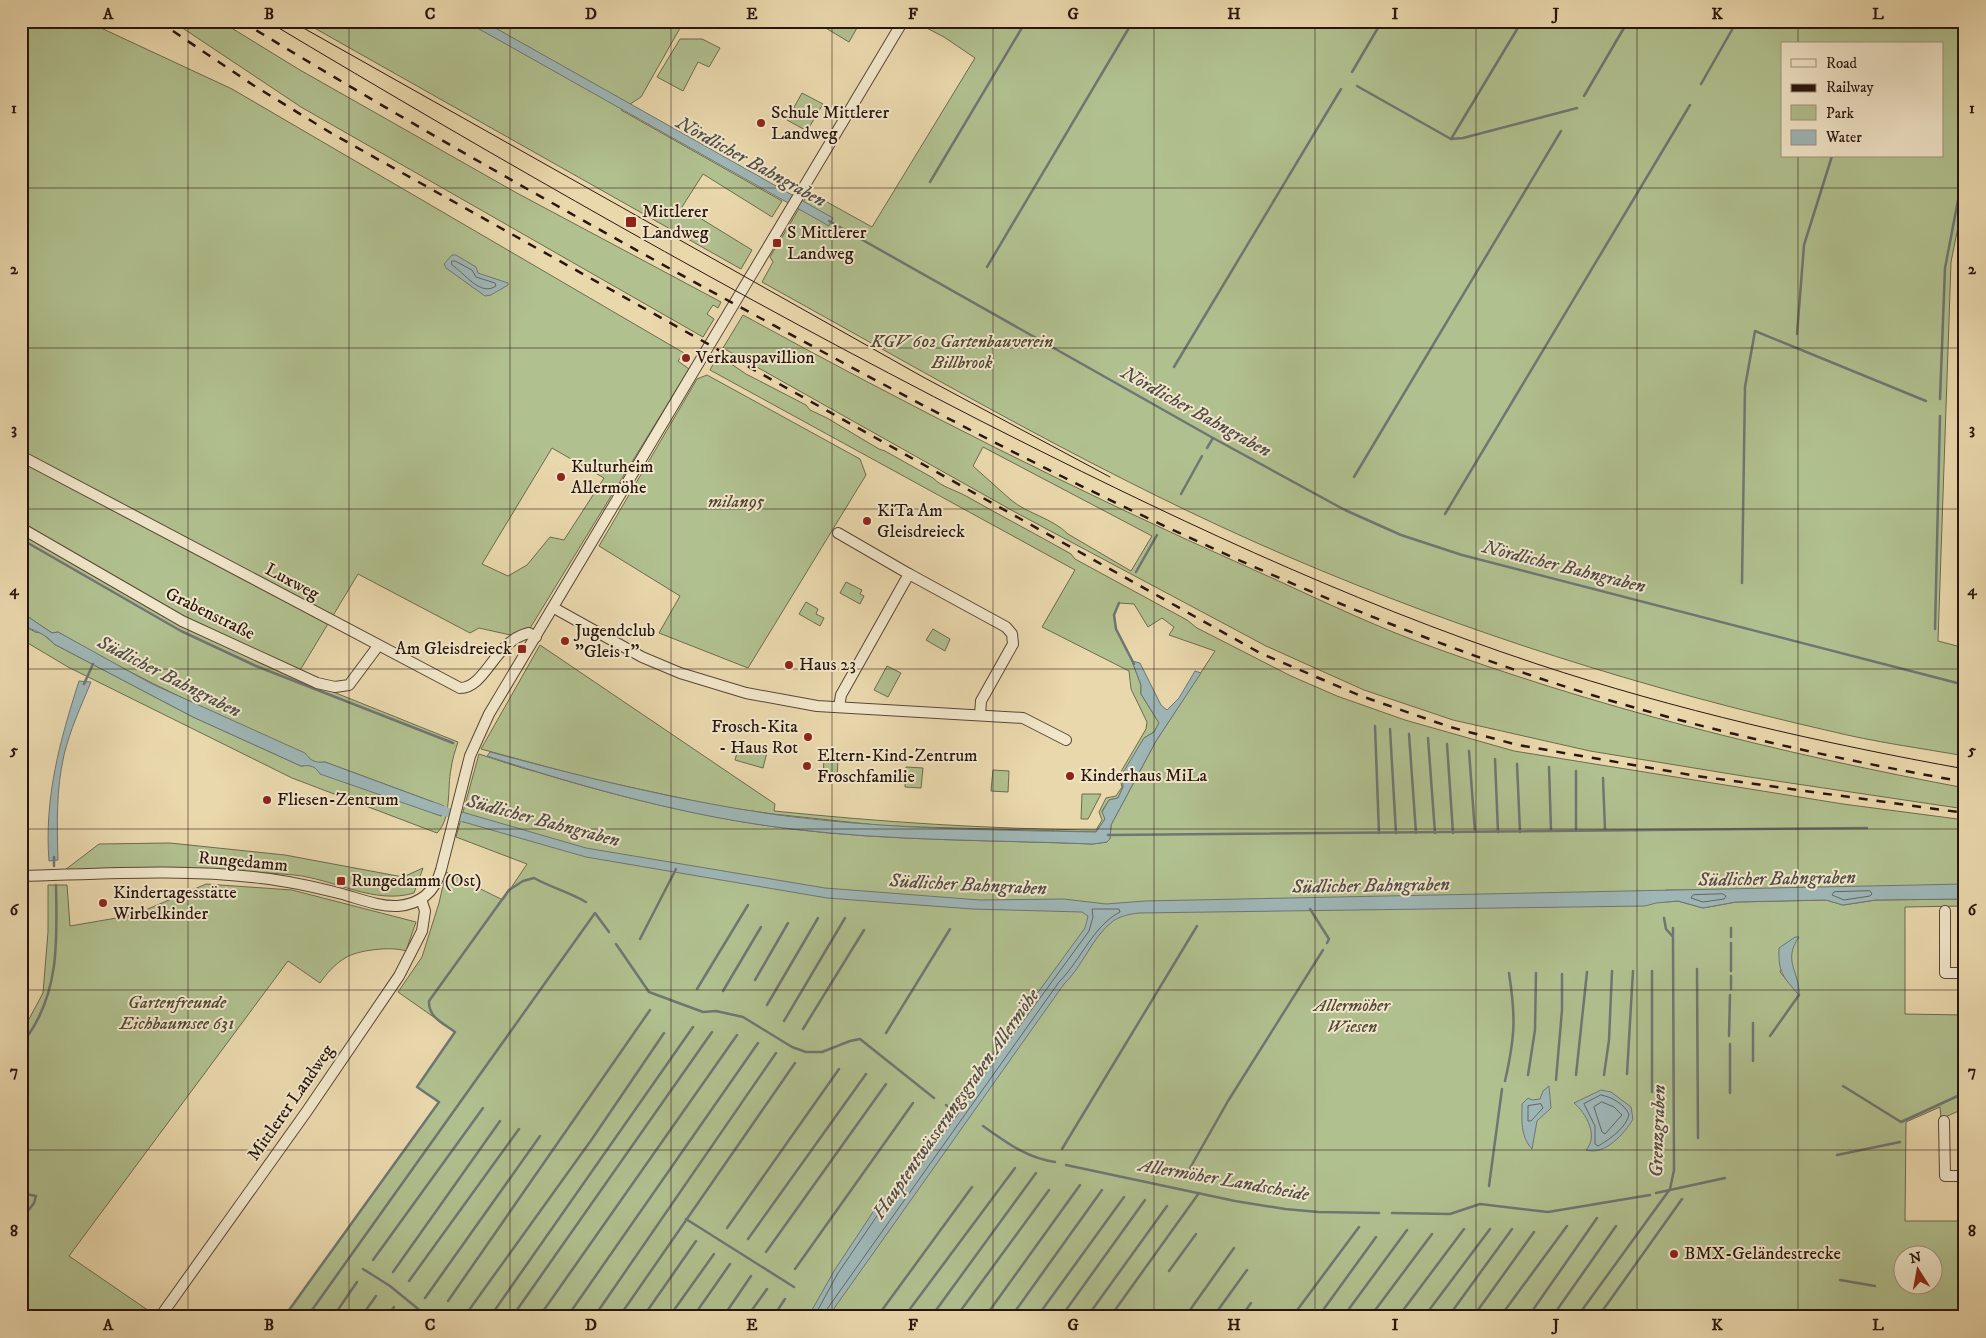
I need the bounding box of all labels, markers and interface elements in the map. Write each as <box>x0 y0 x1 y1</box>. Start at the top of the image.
text: A <box>102 4 114 24</box>
text: B <box>264 4 274 24</box>
text: C <box>425 4 435 24</box>
text: D <box>585 4 597 24</box>
text: E <box>746 4 758 24</box>
text: F <box>908 4 918 24</box>
text: G <box>1067 4 1079 24</box>
text: H <box>1227 4 1241 24</box>
text: I <box>1392 4 1399 24</box>
text: J <box>1551 4 1560 24</box>
text: K <box>1711 4 1723 24</box>
text: L <box>1872 4 1884 24</box>
legend <box>1781 42 1944 158</box>
text: Road <box>1826 54 1858 73</box>
text: Railway <box>1826 78 1874 97</box>
text: 1 <box>11 98 17 118</box>
text: 1 <box>1969 98 1975 118</box>
place label: Schule Mittlerer Landweg <box>771 102 889 145</box>
text: Park <box>1826 104 1855 123</box>
water label: Nördlicher Bahngraben <box>671 111 830 213</box>
marker: Schule Mittlerer Landweg <box>755 117 767 129</box>
text: Water <box>1825 128 1862 147</box>
place label: Mittlerer Landweg <box>642 201 709 244</box>
marker: Mittlerer Landweg <box>624 215 638 229</box>
place label: S Mittlerer Landweg <box>787 222 867 265</box>
marker: S Mittlerer Landweg <box>771 237 783 249</box>
text: 2 <box>10 259 19 279</box>
text: 2 <box>1968 259 1977 279</box>
park label: KGV 602 Gartenbauverein Billbrook <box>870 331 1053 374</box>
place label: Verkauspavillion <box>695 347 815 369</box>
marker: Verkauspavillion <box>680 352 692 364</box>
water label: Nördlicher Bahngraben <box>1116 361 1275 463</box>
text: 3 <box>11 419 17 439</box>
text: 3 <box>1969 419 1975 439</box>
place label: Kulturheim Allermöhe <box>571 456 654 499</box>
marker: Kulturheim Allermöhe <box>555 471 567 483</box>
park label: milan95 <box>708 491 765 513</box>
place label: KiTa Am Gleisdreieck <box>877 500 965 543</box>
marker: KiTa Am Gleisdreieck <box>861 515 873 527</box>
water label: Nördlicher Bahngraben <box>1479 535 1648 599</box>
street label: Luxweg <box>261 559 323 605</box>
text: 4 <box>8 580 19 600</box>
text: 4 <box>1966 580 1977 600</box>
street label: Grabenstraße <box>162 583 258 645</box>
place label: Jugendclub "Gleis 1" <box>573 620 655 663</box>
water label: Südlicher Bahngraben <box>93 631 245 723</box>
marker: Jugendclub "Gleis 1" <box>559 635 571 647</box>
place label: Am Gleisdreieck <box>395 638 512 660</box>
marker: Am Gleisdreieck <box>516 643 528 655</box>
place label: Haus 23 <box>799 654 856 676</box>
marker: Haus 23 <box>783 659 795 671</box>
place label: Frosch-Kita - Haus Rot <box>711 716 798 759</box>
marker: Frosch-Kita - Haus Rot <box>802 731 814 743</box>
text: 5 <box>9 740 18 760</box>
text: 5 <box>1967 740 1976 760</box>
place label: Eltern-Kind-Zentrum Froschfamilie <box>817 745 978 788</box>
marker: Eltern-Kind-Zentrum Froschfamilie <box>801 760 813 772</box>
place label: Kinderhaus MiLa <box>1080 765 1207 787</box>
marker: Kinderhaus MiLa <box>1064 770 1076 782</box>
place label: Fliesen-Zentrum <box>277 789 399 811</box>
water label: Südlicher Bahngraben <box>463 789 622 853</box>
marker: Fliesen-Zentrum <box>261 794 273 806</box>
street label: Rungedamm <box>197 847 289 877</box>
water label: Südlicher Bahngraben <box>1697 866 1856 892</box>
water label: Südlicher Bahngraben <box>888 869 1048 901</box>
place label: Rungedamm (Ost) <box>351 870 481 892</box>
water label: Südlicher Bahngraben <box>1291 873 1450 899</box>
marker: Rungedamm (Ost) <box>335 875 347 887</box>
place label: Kindertagesstätte Wirbelkinder <box>112 882 237 925</box>
marker: Kindertagesstätte Wirbelkinder <box>97 897 109 909</box>
text: 6 <box>10 900 20 920</box>
text: 6 <box>1968 900 1978 920</box>
water label: Hauptentwässerungsgraben Allermöhe <box>867 984 1045 1225</box>
park label: Gartenfreunde Eichbaumsee 631 <box>119 992 234 1035</box>
park label: Allermöher Wiesen <box>1312 995 1391 1038</box>
street label: Mittlerer Landweg <box>243 1041 339 1165</box>
text: 7 <box>10 1061 18 1081</box>
text: 7 <box>1968 1061 1976 1081</box>
water label: Grenzgraben <box>1645 1084 1671 1178</box>
water label: Allermöher Landscheide <box>1135 1153 1311 1206</box>
text: 8 <box>10 1221 18 1241</box>
text: 8 <box>1968 1221 1976 1241</box>
place label: BMX-Geländestrecke <box>1684 1243 1841 1265</box>
north arrow <box>1894 1246 1944 1296</box>
marker: BMX-Geländestrecke <box>1668 1248 1680 1260</box>
text: N <box>1908 1248 1924 1268</box>
text: A <box>102 1315 114 1335</box>
text: B <box>264 1315 274 1335</box>
text: C <box>425 1315 435 1335</box>
text: D <box>585 1315 597 1335</box>
text: E <box>746 1315 758 1335</box>
text: F <box>908 1315 918 1335</box>
text: G <box>1067 1315 1079 1335</box>
text: H <box>1227 1315 1241 1335</box>
text: I <box>1392 1315 1399 1335</box>
text: J <box>1551 1315 1560 1335</box>
text: K <box>1711 1315 1723 1335</box>
text: L <box>1872 1315 1884 1335</box>

